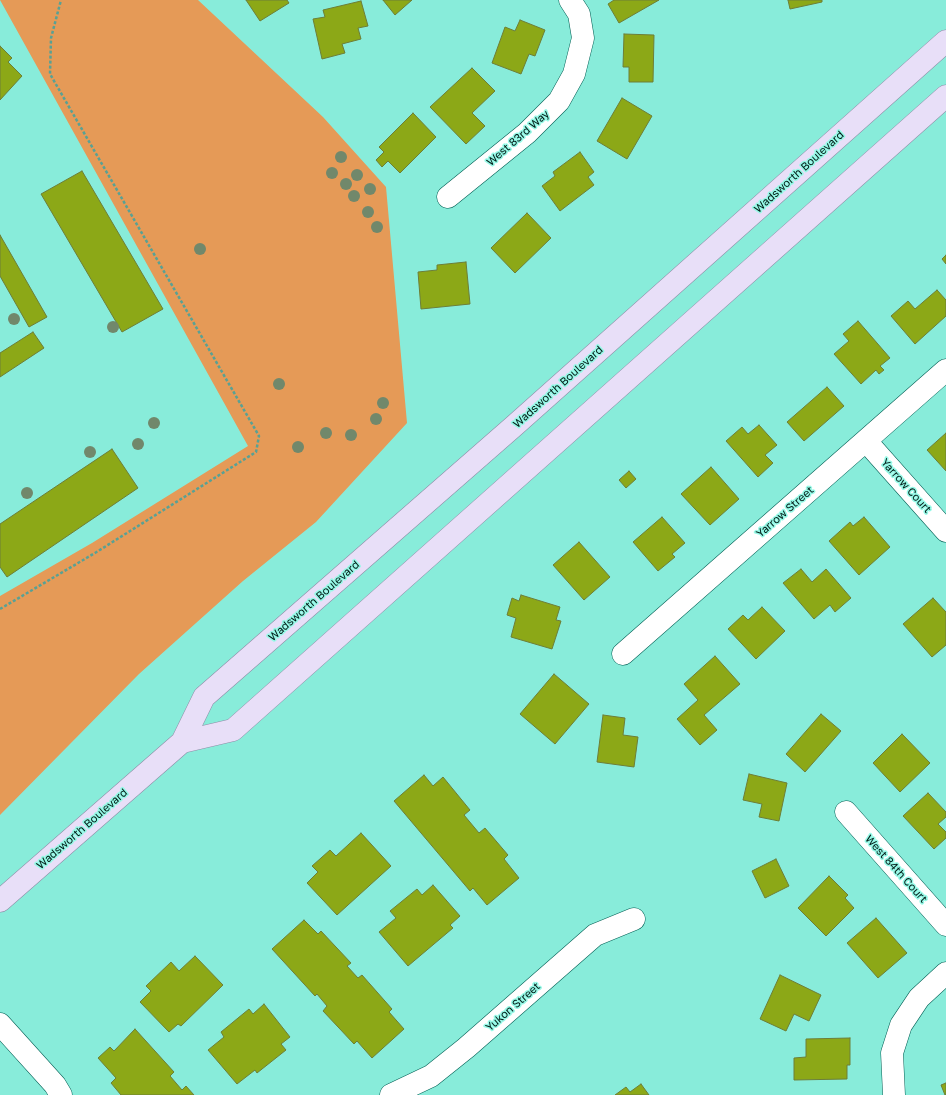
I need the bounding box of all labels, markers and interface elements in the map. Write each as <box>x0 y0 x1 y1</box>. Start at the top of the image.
street label: West 83rd Way <box>484 107 552 169</box>
street label: Wadsworth Boulevard <box>752 128 846 216</box>
street label: Wadsworth Boulevard <box>511 343 605 431</box>
street label: Yarrow Court <box>878 456 934 516</box>
street label: Yarrow Street <box>754 484 816 540</box>
street label: Wadsworth Boulevard <box>266 558 362 644</box>
street label: Wadsworth Boulevard <box>34 786 130 872</box>
street label: West 84th Court <box>862 832 930 906</box>
street label: Yukon Street <box>483 980 543 1034</box>

